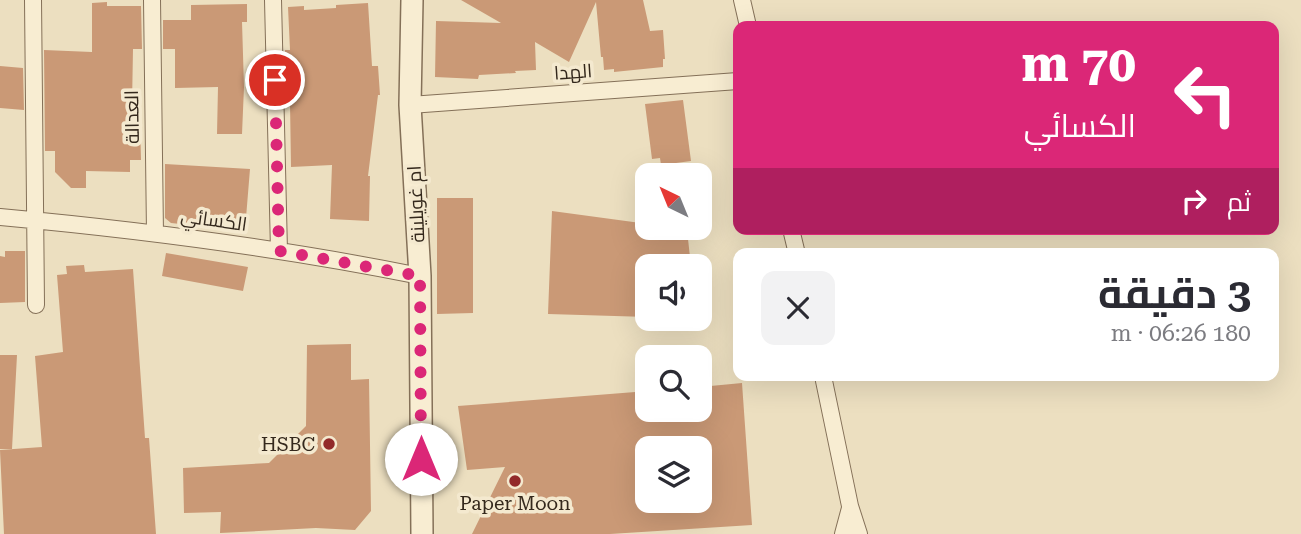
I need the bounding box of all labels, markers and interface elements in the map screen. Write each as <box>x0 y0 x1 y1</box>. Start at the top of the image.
text: 70 m <box>1021 36 1136 93</box>
icon: left <box>1160 49 1251 140</box>
pin <box>245 50 305 110</box>
street label: الهدا <box>553 59 593 85</box>
icon: arrive <box>256 61 294 99</box>
street label: العدالة <box>120 90 144 144</box>
text: الكسائي <box>1024 107 1136 145</box>
north arrow <box>635 163 712 240</box>
map controls <box>635 163 712 513</box>
street label: ام غويلينة <box>402 165 431 243</box>
icon: right <box>1175 182 1213 220</box>
text: ثم <box>1227 187 1251 217</box>
street label: الكسائي <box>179 204 249 239</box>
button: sound <box>635 254 712 331</box>
text: 3 دقيقة <box>1098 269 1251 318</box>
button: close <box>761 271 835 345</box>
text: 180 m · 06:26 <box>1111 320 1251 347</box>
button: search <box>635 345 712 422</box>
position arrow <box>384 422 458 496</box>
place label: HSBC <box>261 433 315 456</box>
marker: HSBC <box>321 436 337 452</box>
button: layers <box>635 436 712 513</box>
marker: Paper Moon <box>507 473 523 489</box>
place label: Paper Moon <box>460 492 570 515</box>

